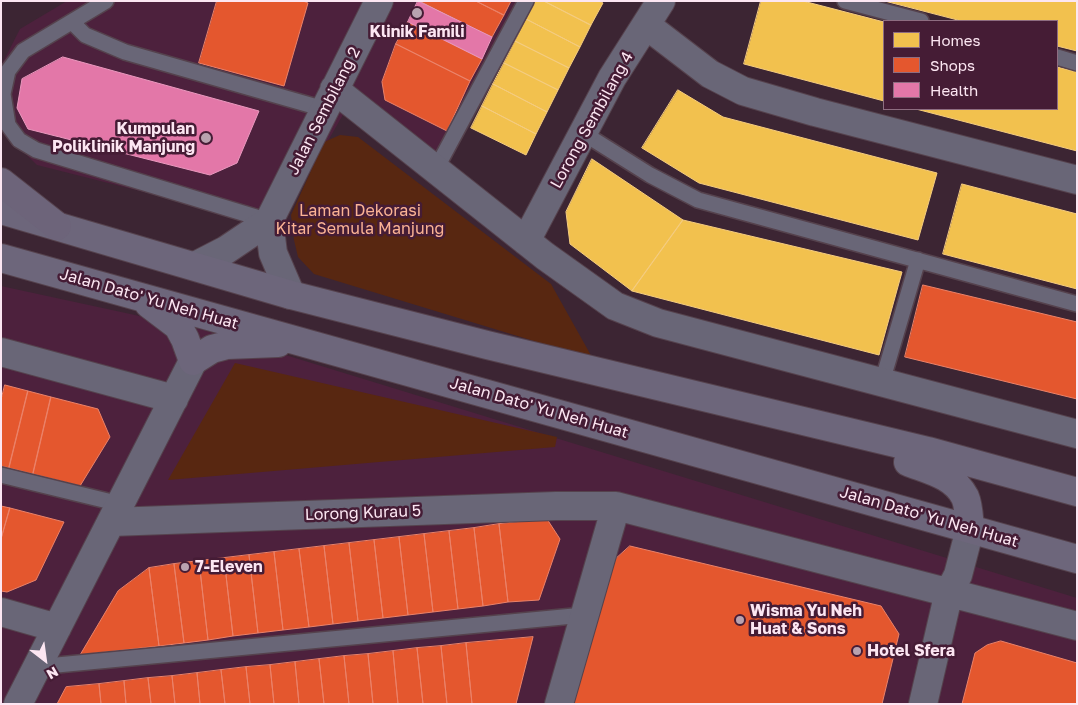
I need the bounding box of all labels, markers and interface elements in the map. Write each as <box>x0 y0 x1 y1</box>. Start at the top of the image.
marker: Klinik Famili <box>410 6 424 20</box>
legend <box>883 20 1058 110</box>
place label: Klinik Famili <box>369 22 465 42</box>
text: Homes <box>930 31 980 49</box>
street label: Jalan Sembilang 2 <box>283 44 365 178</box>
street label: Lorong Sembilang 4 <box>546 48 638 192</box>
text: Shops <box>930 56 975 74</box>
text: Health <box>930 81 978 99</box>
place label: Kumpulan Poliklinik Manjung <box>52 119 195 157</box>
marker: Kumpulan Poliklinik Manjung <box>199 131 213 145</box>
park label: Laman Dekorasi Kitar Semula Manjung <box>276 201 444 239</box>
street label: Jalan Dato' Yu Neh Huat <box>58 264 240 334</box>
street label: Jalan Dato' Yu Neh Huat <box>448 373 630 443</box>
street label: Jalan Dato' Yu Neh Huat <box>838 482 1020 552</box>
street label: Lorong Kurau 5 <box>305 501 421 525</box>
place label: 7-Eleven <box>195 557 263 577</box>
marker: 7-Eleven <box>179 561 191 573</box>
place label: Wisma Yu Neh Huat & Sons <box>750 601 862 639</box>
marker: Wisma Yu Neh Huat & Sons <box>734 614 746 626</box>
north arrow <box>20 635 70 685</box>
place label: Hotel Sfera <box>867 641 955 661</box>
marker: Hotel Sfera <box>851 645 863 657</box>
text: N <box>44 663 62 683</box>

